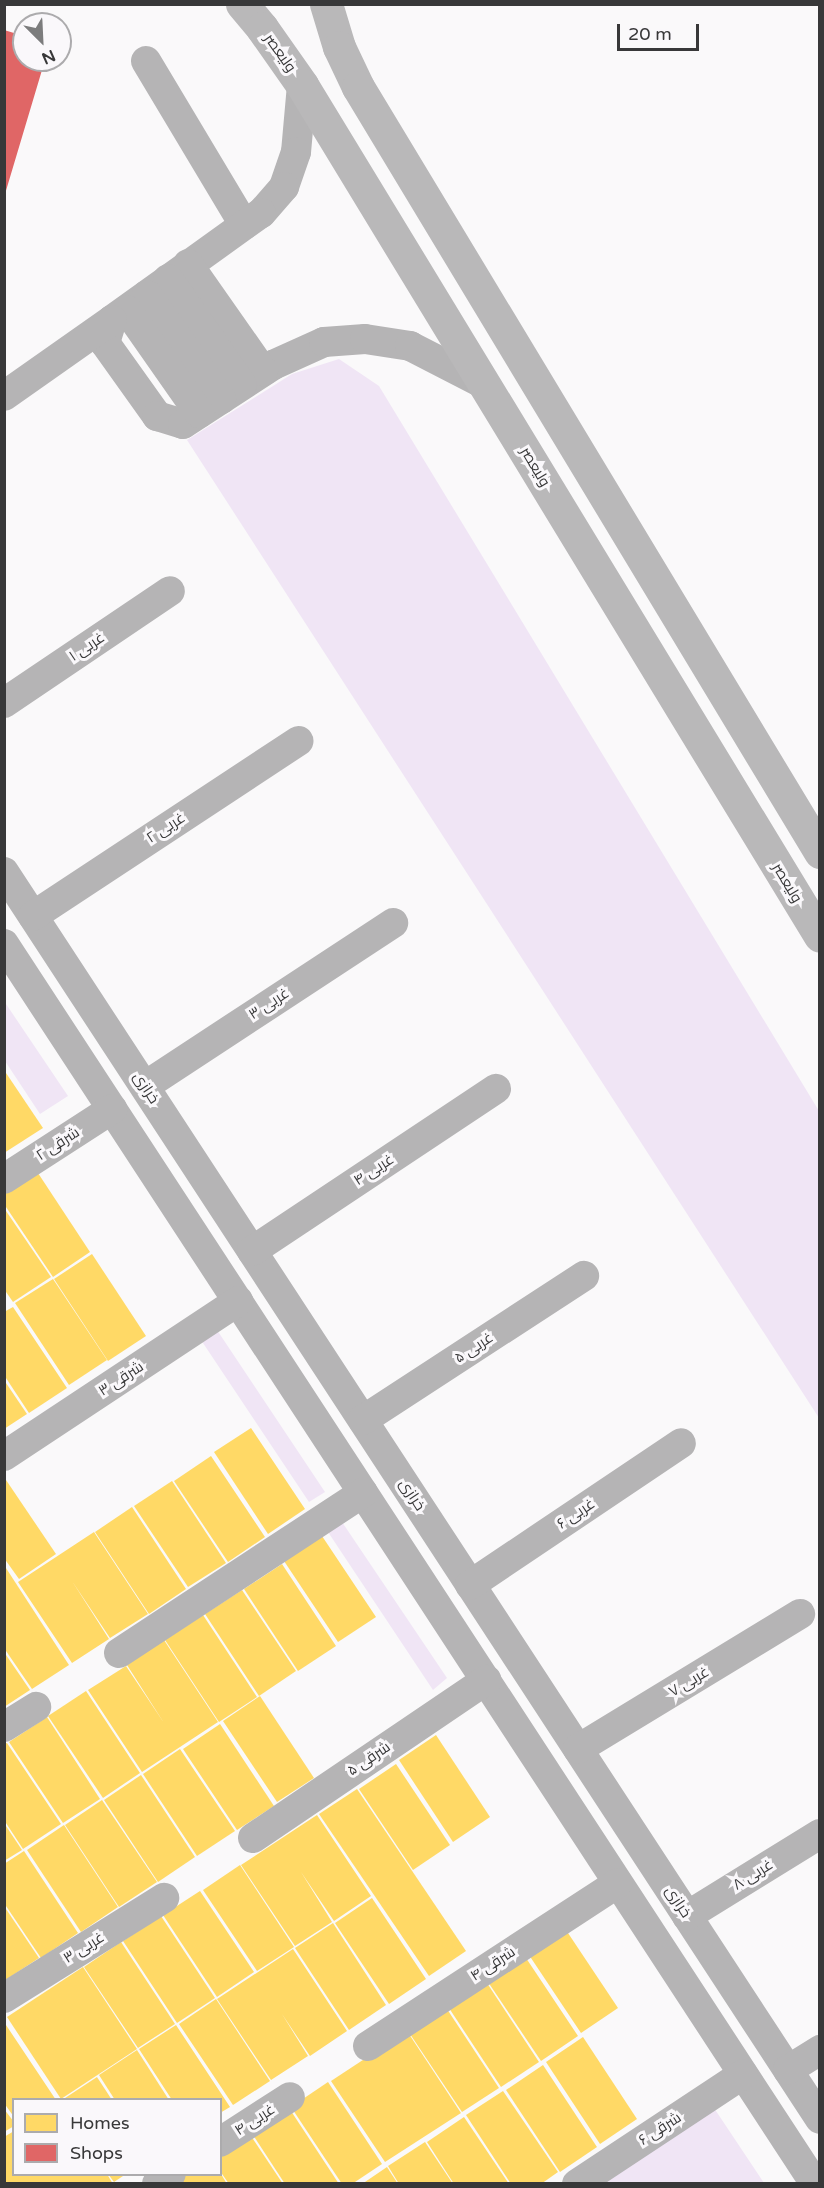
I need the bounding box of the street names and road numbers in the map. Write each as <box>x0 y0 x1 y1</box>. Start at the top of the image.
street label: ولیعصر <box>260 30 300 76</box>
street label: ولیعصر <box>516 444 554 490</box>
street label: ۱ غربی <box>66 629 108 665</box>
street label: ۲ غربی <box>143 809 189 847</box>
street label: ولیعصر <box>768 860 806 906</box>
street label: ۳ غربی <box>245 984 293 1024</box>
street label: خرازی <box>129 1069 163 1107</box>
street label: ۲ شرقی <box>33 1123 83 1165</box>
street label: ۴ غربی <box>350 1150 398 1190</box>
street label: ۵ غربی <box>451 1329 497 1367</box>
street label: ۳ شرقی <box>95 1358 147 1400</box>
street label: خرازی <box>395 1476 429 1514</box>
street label: ۶ غربی <box>554 1495 598 1533</box>
street label: ۷ غربی <box>666 1663 712 1701</box>
street label: ۵ شرقی <box>344 1738 394 1780</box>
street label: ۸ غربی <box>730 1856 776 1894</box>
street label: خرازی <box>661 1883 695 1921</box>
street label: ۳ غربی <box>60 1929 108 1967</box>
street label: ۴ شرقی <box>467 1943 519 1985</box>
street label: ۴ غربی <box>231 2100 279 2140</box>
street label: ۶ شرقی <box>635 2109 685 2149</box>

